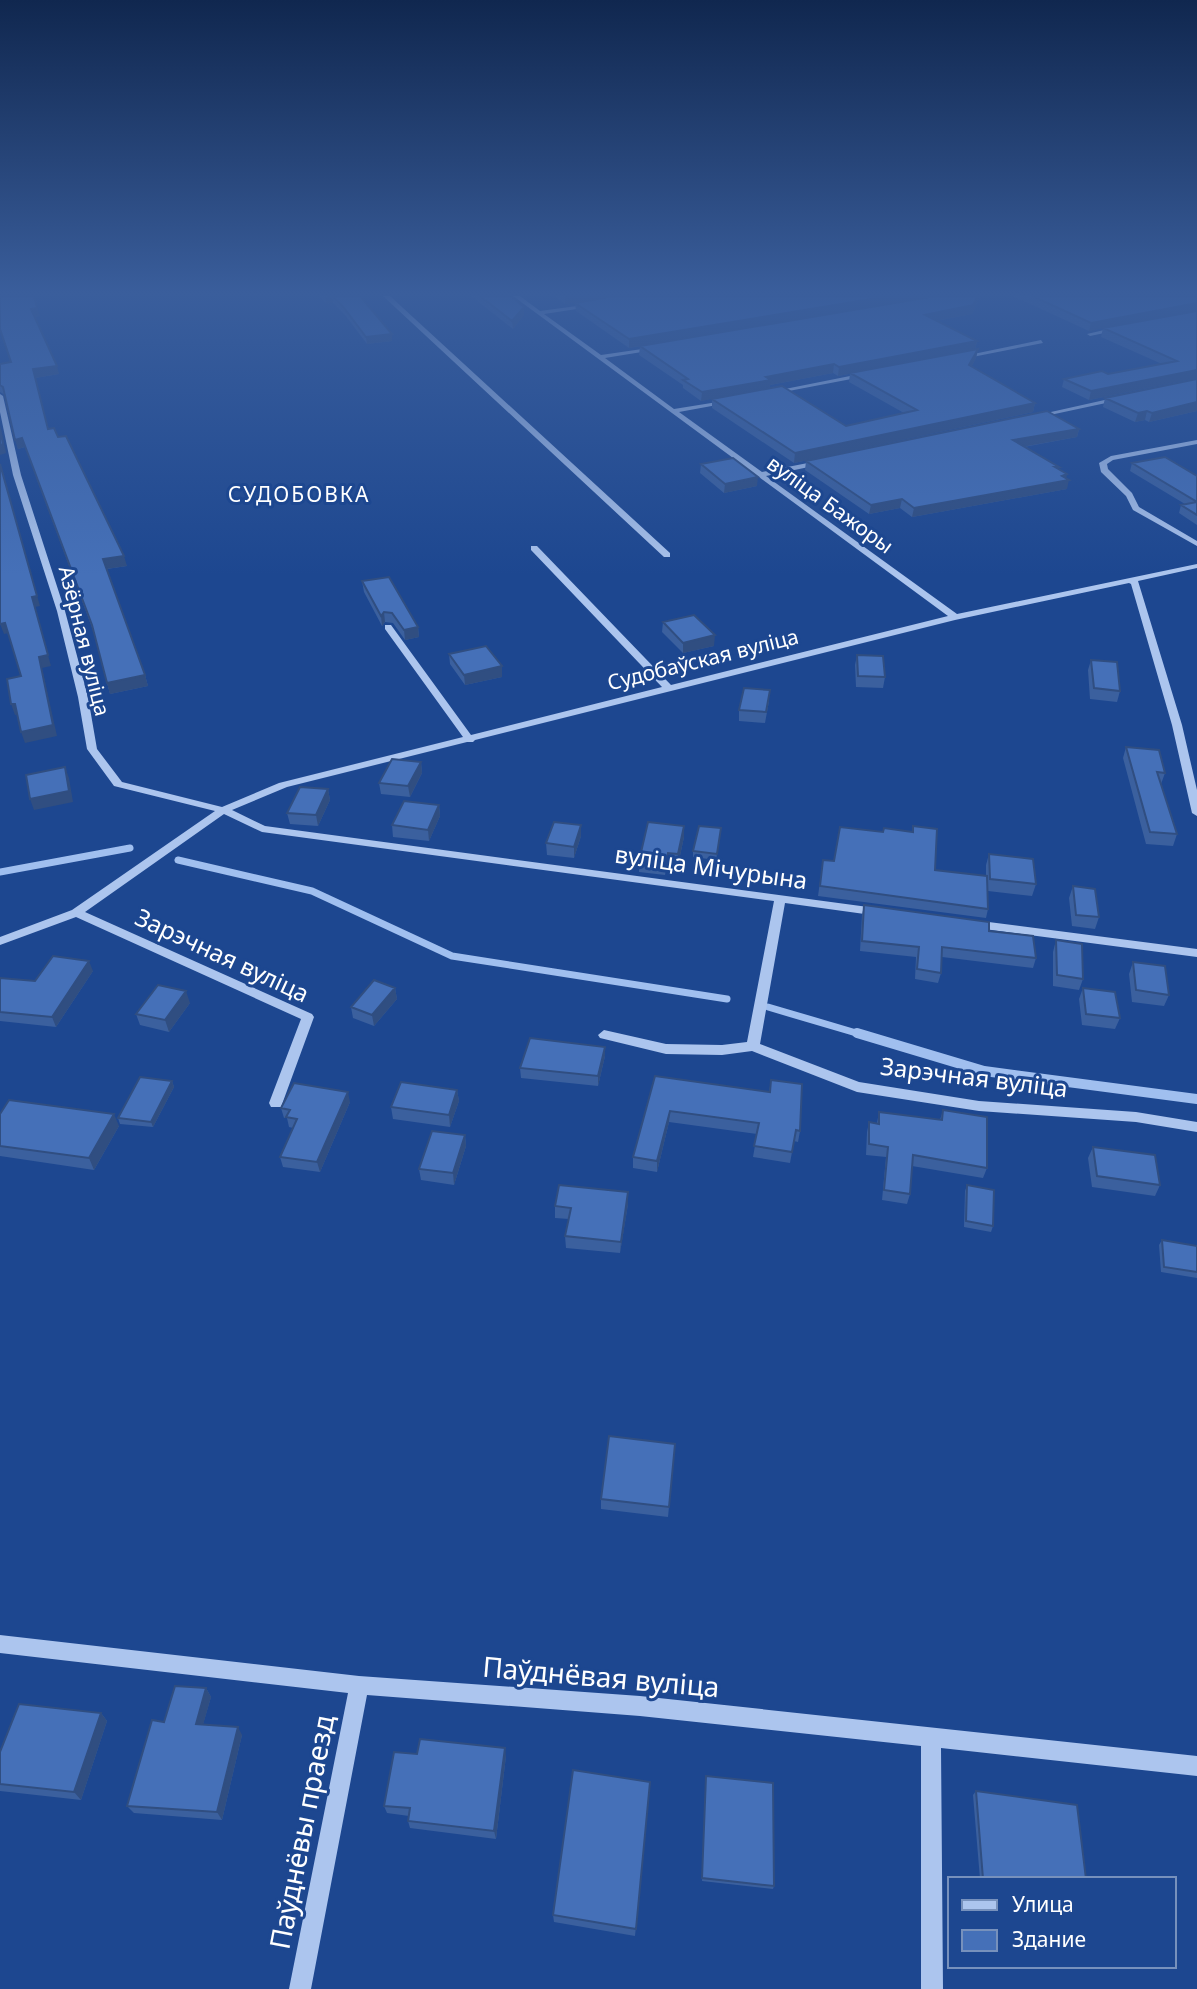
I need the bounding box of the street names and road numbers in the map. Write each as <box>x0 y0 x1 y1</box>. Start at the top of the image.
street label: вуліца Бажоры <box>762 449 899 560</box>
street label: Азёрная вуліца <box>53 563 117 719</box>
street label: Судобаўская вуліца <box>604 622 801 696</box>
street label: вуліца Мічурына <box>613 837 810 896</box>
street label: Зарэчная вуліца <box>130 900 315 1009</box>
street label: Зарэчная вуліца <box>879 1049 1070 1104</box>
street label: Паўднёвая вуліца <box>481 1647 721 1705</box>
street label: Паўднёвы праезд <box>260 1711 342 1952</box>

